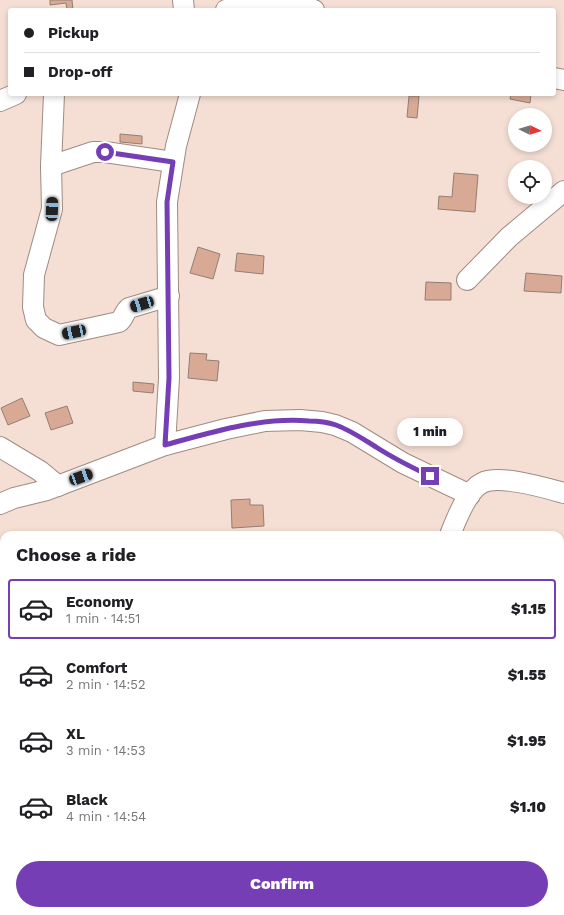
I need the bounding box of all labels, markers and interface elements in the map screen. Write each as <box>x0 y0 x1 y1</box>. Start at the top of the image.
text: Pickup <box>48 24 99 42</box>
text: Drop-off <box>48 63 113 81</box>
north arrow <box>508 108 552 152</box>
map controls <box>508 108 552 204</box>
route start <box>96 143 114 161</box>
button: locate <box>508 160 552 204</box>
car <box>46 197 58 221</box>
car <box>129 295 155 313</box>
car <box>61 324 87 340</box>
callout: 1 min <box>397 418 463 446</box>
text: 1 min <box>413 424 447 439</box>
car <box>68 467 94 487</box>
route end <box>421 467 439 485</box>
text: Choose a ride <box>16 544 136 565</box>
icon: car <box>18 591 54 627</box>
text: Economy <box>66 593 133 611</box>
text: $1.15 <box>511 600 546 618</box>
text: 1 min · 14:51 <box>66 611 140 626</box>
icon: car <box>18 657 54 693</box>
text: Comfort <box>66 659 127 677</box>
text: $1.55 <box>508 666 546 684</box>
text: 2 min · 14:52 <box>66 677 145 692</box>
icon: car <box>18 723 54 759</box>
text: XL <box>66 725 85 743</box>
text: $1.95 <box>507 732 546 750</box>
text: 3 min · 14:53 <box>66 743 145 758</box>
icon: car <box>18 789 54 825</box>
text: Black <box>66 791 108 809</box>
text: $1.10 <box>510 798 546 816</box>
text: 4 min · 14:54 <box>66 809 146 824</box>
button: Confirm <box>16 861 548 907</box>

